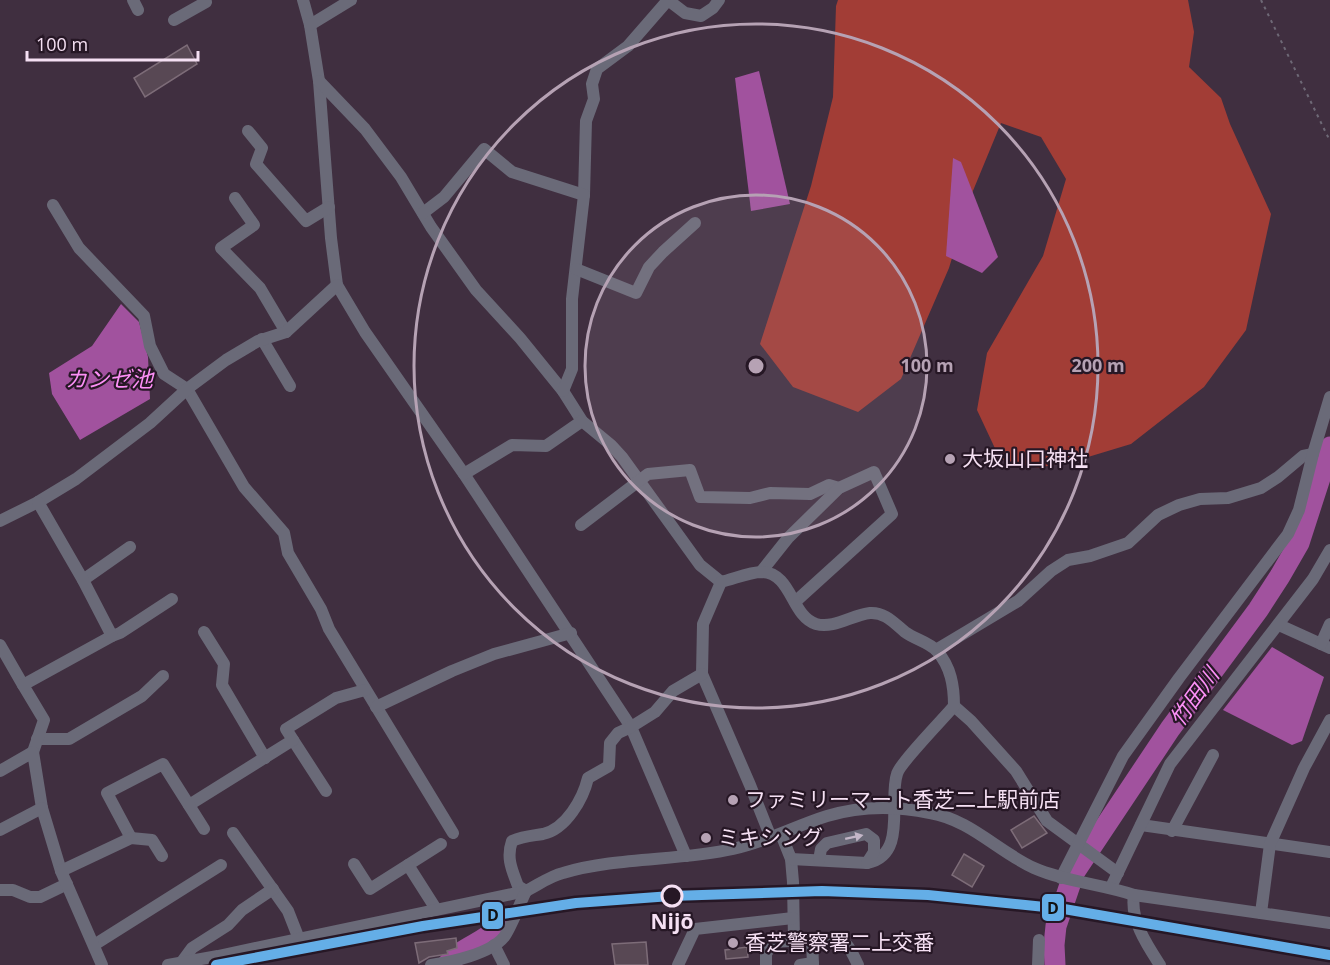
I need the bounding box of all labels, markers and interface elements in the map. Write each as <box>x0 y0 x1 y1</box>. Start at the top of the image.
scale bar <box>27 24 198 62</box>
text: 100 m <box>36 32 88 56</box>
text: 100 m <box>900 353 954 377</box>
text: 200 m <box>1071 353 1125 377</box>
centre of rings <box>746 356 766 376</box>
water label: カンゼ池 <box>65 363 155 393</box>
place label: 大坂山口神社 <box>962 444 1088 472</box>
marker: 大坂山口神社 <box>943 452 957 466</box>
water label: 竹田川 <box>1162 659 1226 732</box>
place label: ファミリーマート香芝二上駅前店 <box>745 785 1060 813</box>
marker: ファミリーマート香芝二上駅前店 <box>726 793 740 807</box>
place label: ミキシング <box>718 823 823 851</box>
marker: ミキシング <box>699 831 713 845</box>
one-way arrow <box>845 831 863 841</box>
marker: Nijō <box>661 885 683 907</box>
line badge: D <box>1041 893 1065 922</box>
text: D <box>1047 897 1059 919</box>
line badge: D <box>481 901 504 930</box>
text: D <box>487 904 499 926</box>
place label: Nijō <box>651 907 693 935</box>
place label: 香芝警察署二上交番 <box>745 928 934 956</box>
marker: 香芝警察署二上交番 <box>726 936 740 950</box>

